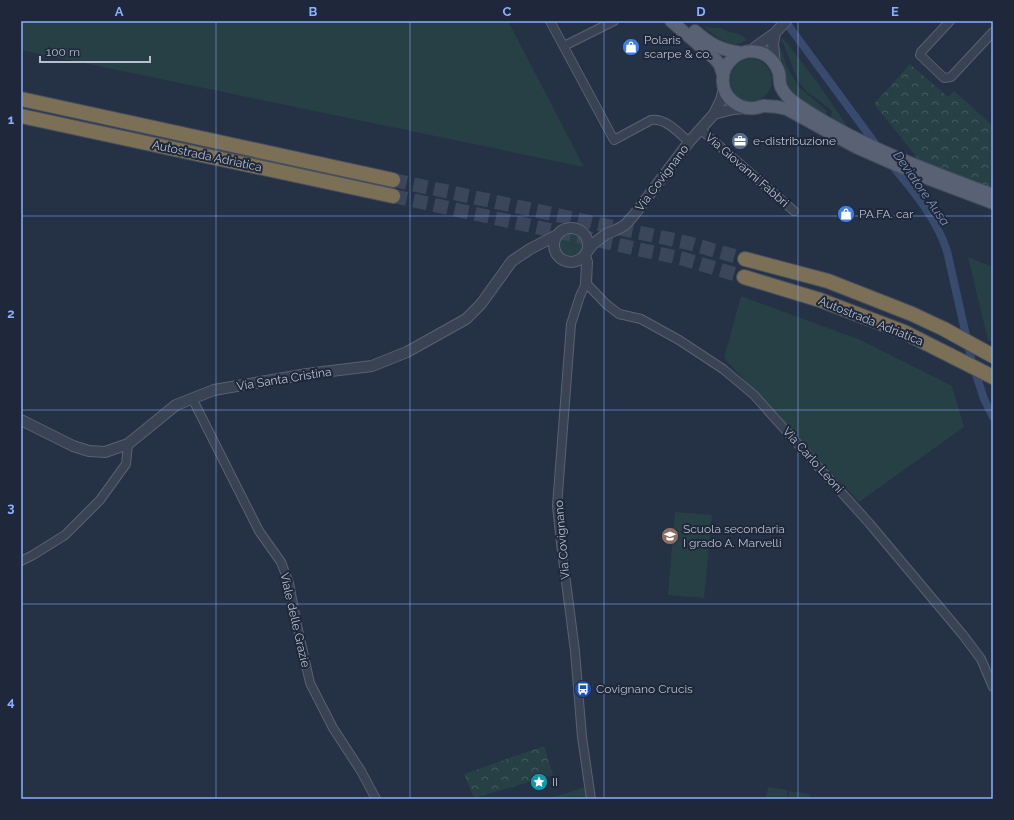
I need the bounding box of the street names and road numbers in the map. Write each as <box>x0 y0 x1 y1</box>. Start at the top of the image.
street label: Via Giovanni Fabbri <box>703 130 791 210</box>
street label: Autostrada Adriatica <box>151 138 263 174</box>
street label: Via Covignano <box>632 142 692 214</box>
street label: Autostrada Adriatica <box>817 294 925 348</box>
street label: Via Santa Cristina <box>236 365 332 393</box>
street label: Via Carlo Leoni <box>780 424 846 496</box>
street label: Via Covignano <box>552 500 572 580</box>
street label: Viale delle Grazie <box>277 571 313 669</box>

